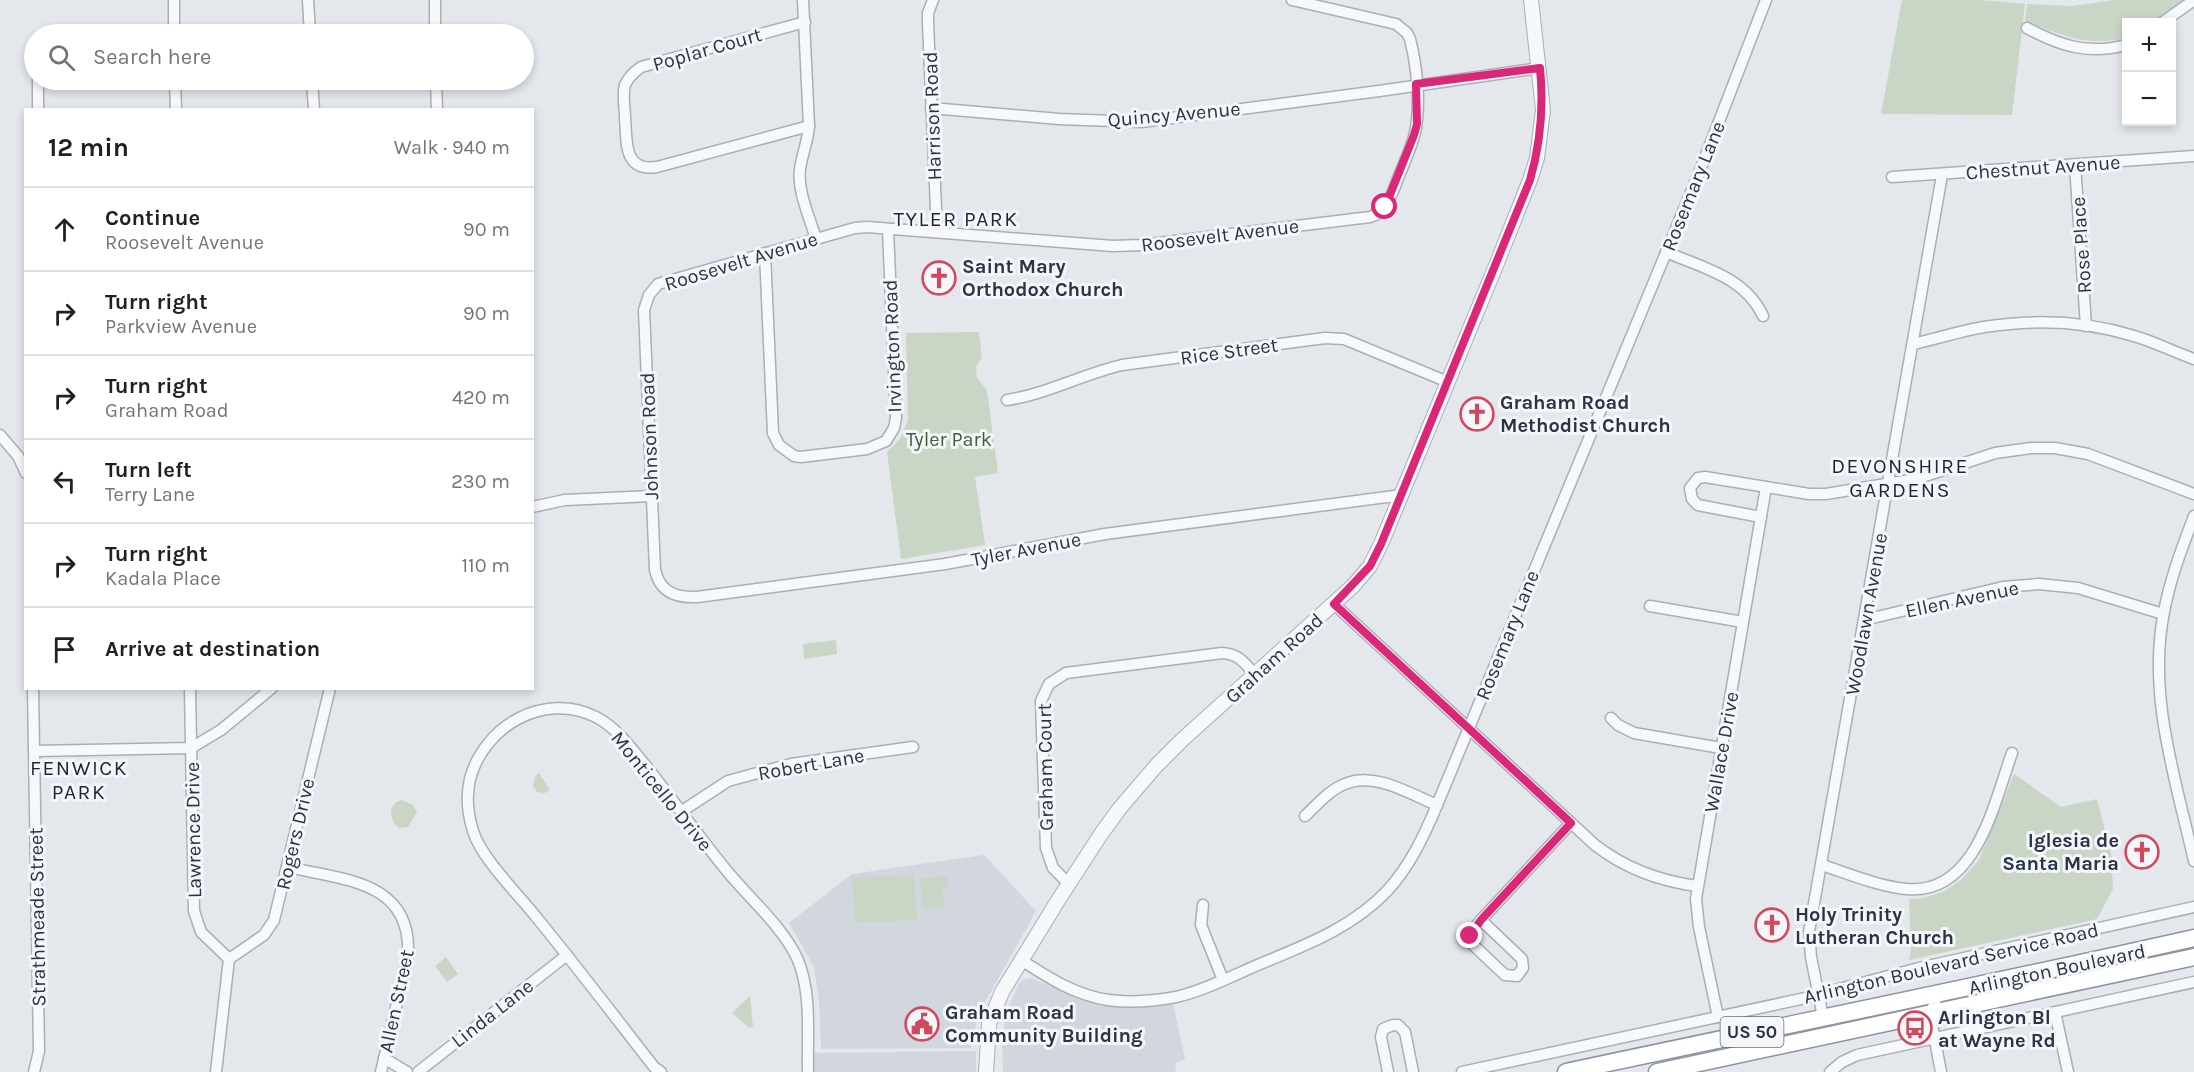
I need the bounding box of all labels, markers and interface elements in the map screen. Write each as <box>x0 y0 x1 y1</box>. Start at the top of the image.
map controls <box>2122 18 2176 126</box>
button: + <box>2122 18 2176 72</box>
street label: Poplar Court <box>650 23 765 76</box>
search box <box>24 24 534 90</box>
icon: search <box>45 41 78 74</box>
text: Search here <box>93 44 211 70</box>
street label: Harrison Road <box>919 51 946 181</box>
button: − <box>2122 72 2176 126</box>
street label: Quincy Avenue <box>1107 97 1241 132</box>
street label: Rosemary Lane <box>1657 118 1730 254</box>
text: 12 min <box>48 132 129 163</box>
text: Walk · 940 m <box>394 136 510 159</box>
street label: Chestnut Avenue <box>1965 151 2121 184</box>
route start <box>1371 193 1397 219</box>
street label: Rose Place <box>2067 196 2096 294</box>
text: Continue <box>105 205 200 231</box>
district label: TYLER PARK <box>894 207 1019 231</box>
icon: ahead <box>48 213 81 246</box>
street label: Roosevelt Avenue <box>1140 214 1300 257</box>
text: 90 m <box>463 218 510 241</box>
street label: Roosevelt Avenue <box>662 227 820 296</box>
text: Roosevelt Avenue <box>105 231 264 254</box>
place label: Saint Mary Orthodox Church <box>962 255 1123 301</box>
church icon: Saint Mary Orthodox Church <box>921 260 957 296</box>
street label: Irvington Road <box>879 279 906 413</box>
text: Turn right <box>105 289 208 315</box>
icon: right <box>48 297 81 330</box>
text: 90 m <box>463 302 510 325</box>
text: Parkview Avenue <box>105 315 257 338</box>
street label: Rice Street <box>1179 333 1280 370</box>
street label: Johnson Road <box>636 372 663 500</box>
text: Turn right <box>105 373 208 399</box>
icon: right <box>48 381 81 414</box>
text: 420 m <box>452 386 510 409</box>
place label: Graham Road Methodist Church <box>1500 391 1671 437</box>
church icon: Graham Road Methodist Church <box>1459 396 1495 432</box>
text: Graham Road <box>105 399 229 422</box>
park label: Tyler Park <box>906 428 992 451</box>
district label: DEVONSHIRE GARDENS <box>1831 454 1969 502</box>
text: Turn left <box>105 457 192 483</box>
icon: left <box>48 465 81 498</box>
text: 230 m <box>451 470 510 493</box>
text: Terry Lane <box>105 483 195 506</box>
street label: Tyler Avenue <box>969 528 1083 571</box>
street label: Woodlawn Avenue <box>1841 531 1892 697</box>
text: Turn right <box>105 541 208 567</box>
icon: right <box>48 549 81 582</box>
text: 110 m <box>461 554 510 577</box>
text: Kadala Place <box>105 567 221 590</box>
street label: Rosemary Lane <box>1471 567 1544 703</box>
street label: Ellen Avenue <box>1903 576 2021 623</box>
street label: Graham Road <box>1221 608 1328 708</box>
icon: arrive <box>48 633 81 666</box>
text: Arrive at destination <box>105 636 320 662</box>
street label: Wallace Drive <box>1700 690 1743 814</box>
street label: Graham Court <box>1033 702 1058 831</box>
street label: Monticello Drive <box>606 727 717 856</box>
street label: Robert Lane <box>756 744 866 785</box>
district label: FENWICK PARK <box>30 756 128 804</box>
street label: Lawrence Drive <box>181 762 206 898</box>
street label: Rogers Drive <box>271 776 320 892</box>
street label: Strathmeade Street <box>24 827 51 1007</box>
place label: Iglesia de Santa Maria <box>2002 829 2119 875</box>
church icon: Iglesia de Santa Maria <box>2124 834 2160 870</box>
place label: Holy Trinity Lutheran Church <box>1795 903 1954 949</box>
church icon: Holy Trinity Lutheran Church <box>1754 907 1790 943</box>
street label: Arlington Boulevard Service Road <box>1801 917 2101 1009</box>
route end <box>1456 922 1482 948</box>
street label: Arlington Boulevard <box>1966 939 2148 999</box>
street label: Allen Street <box>374 947 419 1055</box>
street label: Linda Lane <box>447 974 538 1053</box>
place label: Graham Road Community Building <box>945 1001 1143 1047</box>
public building icon: Graham Road Community Building <box>904 1006 940 1042</box>
place label: Arlington Bl at Wayne Rd <box>1938 1006 2056 1052</box>
bus stop icon: Arlington Bl at Wayne Rd <box>1897 1010 1933 1046</box>
road number: US 50 <box>1720 1017 1784 1047</box>

